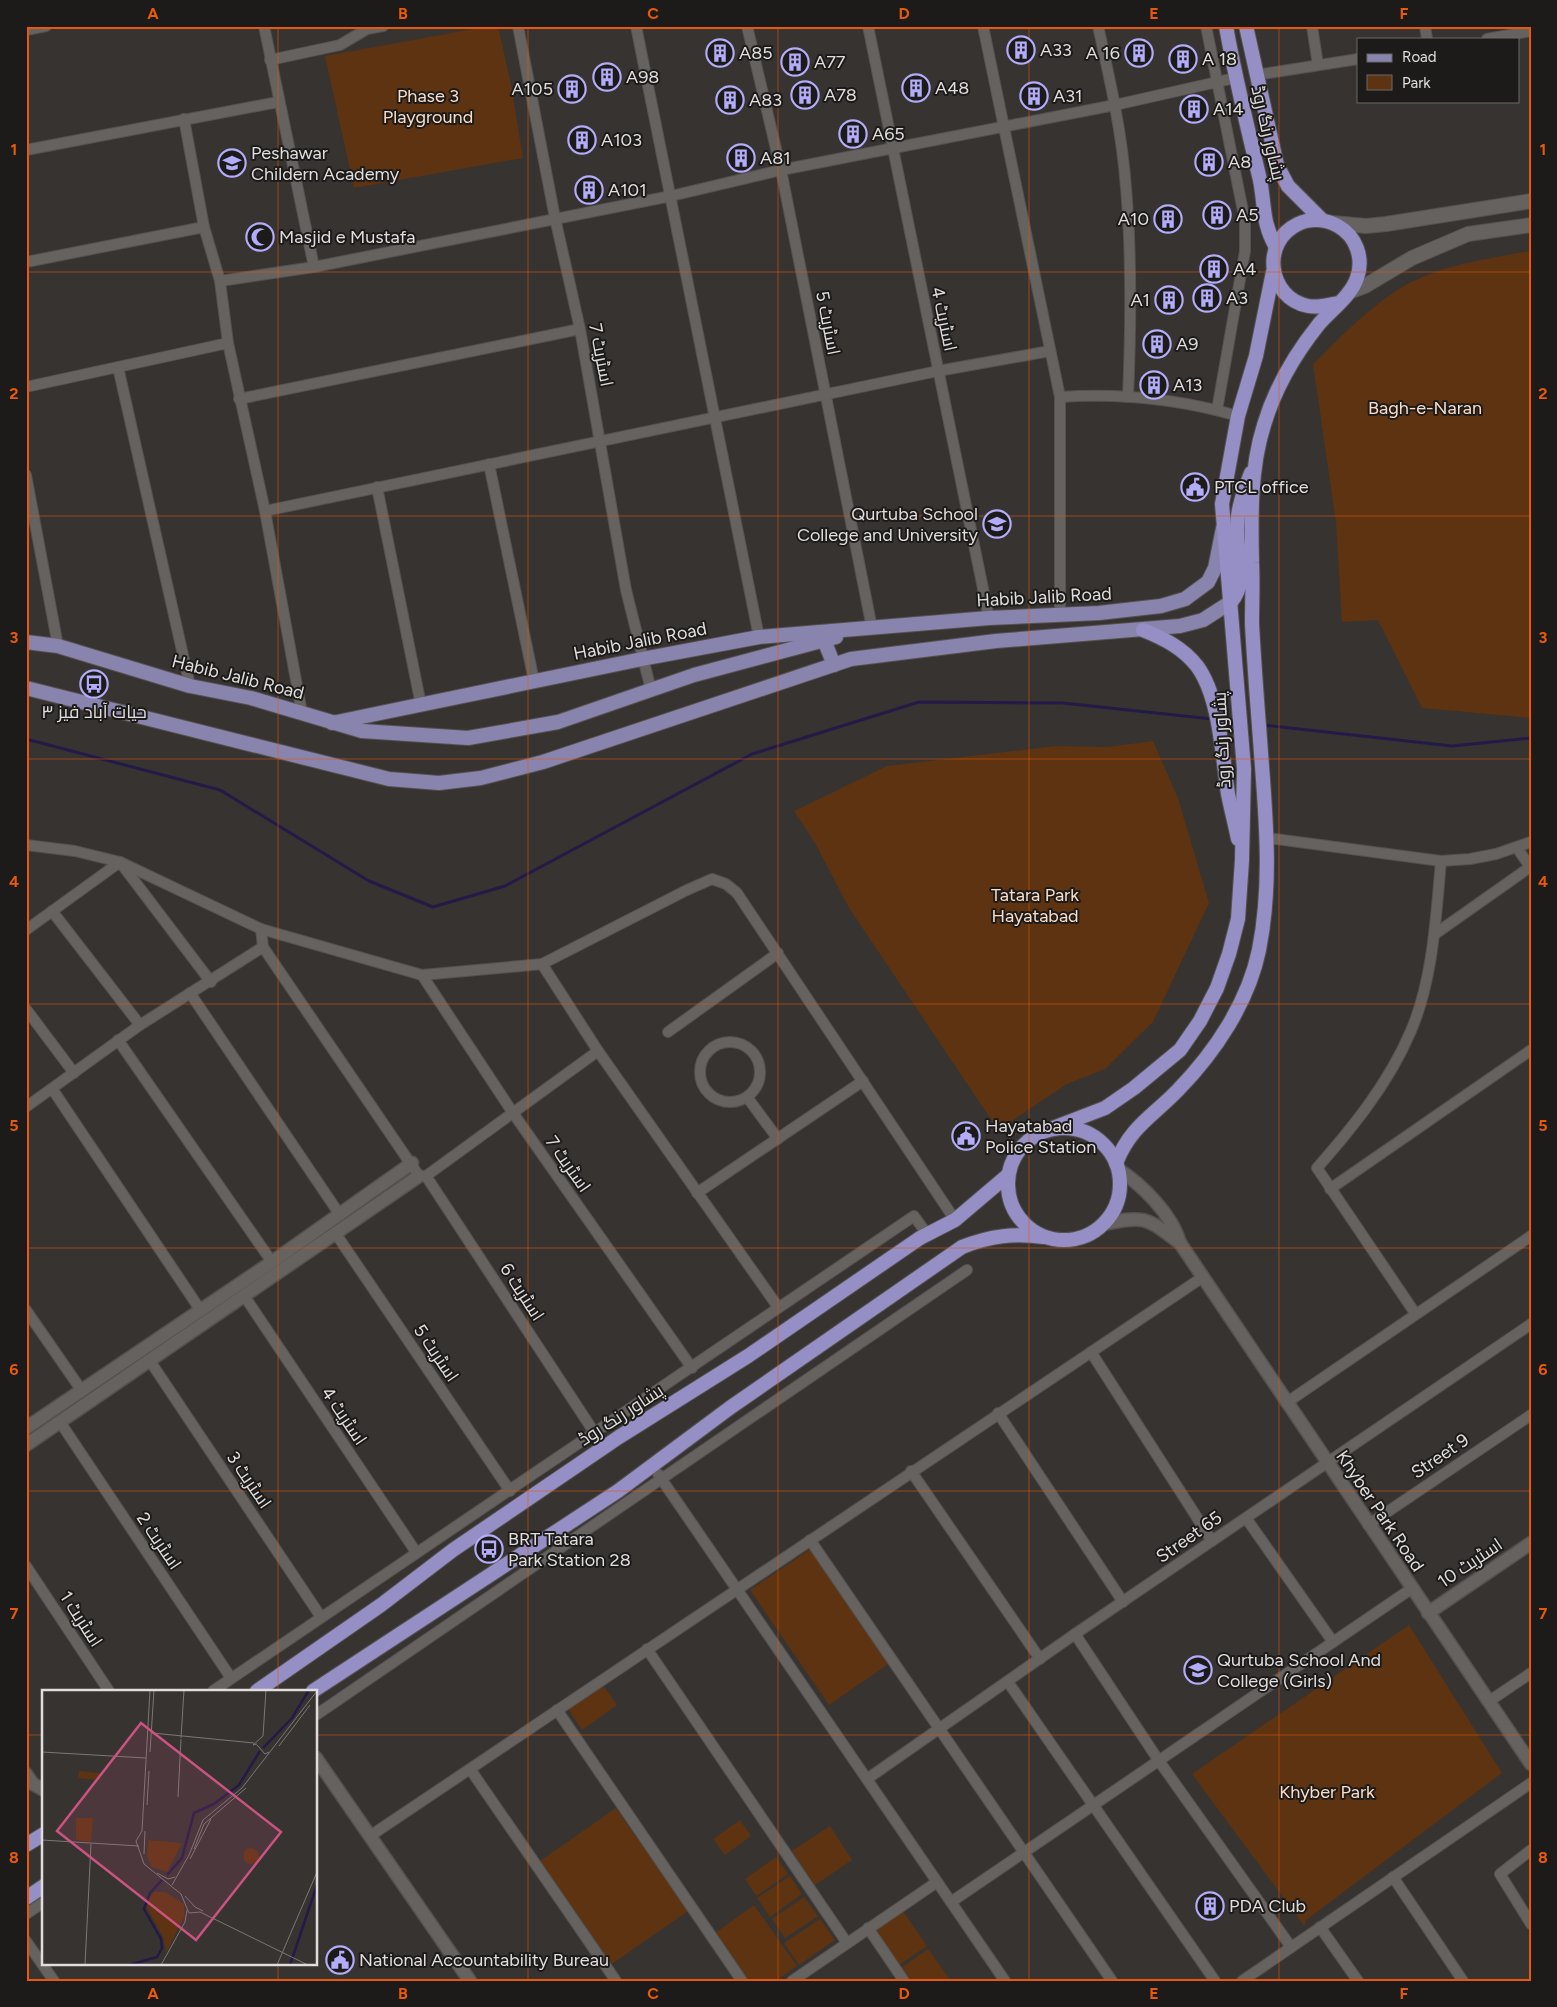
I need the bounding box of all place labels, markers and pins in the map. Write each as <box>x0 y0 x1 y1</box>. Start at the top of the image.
building icon: A33 <box>1006 35 1036 65</box>
building icon: A85 <box>705 38 735 68</box>
building icon: A 16 <box>1124 38 1154 68</box>
place label: A33 <box>1040 39 1072 61</box>
place label: A85 <box>739 42 773 64</box>
place label: A 16 <box>1086 42 1120 64</box>
building icon: A 18 <box>1168 44 1198 74</box>
building icon: A77 <box>780 47 810 77</box>
place label: A 18 <box>1202 48 1237 70</box>
place label: A77 <box>814 51 846 73</box>
building icon: A98 <box>592 62 622 92</box>
place label: A98 <box>626 66 659 88</box>
building icon: A48 <box>901 73 931 103</box>
building icon: A105 <box>557 74 587 104</box>
place label: A48 <box>935 77 969 99</box>
place label: A105 <box>511 78 553 100</box>
building icon: A78 <box>790 80 820 110</box>
building icon: A31 <box>1019 81 1049 111</box>
place label: A78 <box>824 84 857 106</box>
building icon: A83 <box>715 85 745 115</box>
place label: A31 <box>1053 85 1082 107</box>
place label: A83 <box>749 89 782 111</box>
building icon: A14 <box>1179 94 1209 124</box>
place label: A14 <box>1213 98 1244 120</box>
building icon: A65 <box>838 119 868 149</box>
place label: A65 <box>872 123 905 145</box>
building icon: A103 <box>567 125 597 155</box>
place label: A103 <box>601 129 642 151</box>
place label: Peshawar Childern Academy <box>251 142 400 185</box>
building icon: A81 <box>726 143 756 173</box>
place label: A81 <box>760 147 791 169</box>
building icon: A8 <box>1194 147 1224 177</box>
school or university icon: Peshawar Childern Academy <box>217 148 247 178</box>
place label: A8 <box>1228 151 1251 173</box>
building icon: A101 <box>574 175 604 205</box>
place label: A101 <box>608 179 647 201</box>
building icon: A5 <box>1202 200 1232 230</box>
building icon: A10 <box>1153 204 1183 234</box>
place label: A5 <box>1236 204 1259 226</box>
place label: A10 <box>1118 208 1149 230</box>
mosque icon: Masjid e Mustafa <box>245 222 275 252</box>
place label: Masjid e Mustafa <box>279 226 415 248</box>
building icon: A4 <box>1199 254 1229 284</box>
place label: A4 <box>1233 258 1256 280</box>
building icon: A3 <box>1192 283 1222 313</box>
building icon: A1 <box>1154 285 1184 315</box>
place label: A3 <box>1226 287 1248 309</box>
place label: A1 <box>1130 289 1150 311</box>
building icon: A9 <box>1142 329 1172 359</box>
place label: A9 <box>1176 333 1198 355</box>
building icon: A13 <box>1139 370 1169 400</box>
place label: A13 <box>1173 374 1202 396</box>
public building icon: PTCL office <box>1180 472 1210 502</box>
place label: PTCL office <box>1214 476 1309 498</box>
place label: Qurtuba School College and University <box>797 503 979 546</box>
school or university icon: Qurtuba School College and University <box>982 509 1012 539</box>
bus stop icon: حیات آباد فیز ۳ <box>79 669 109 699</box>
place label: حیات آباد فیز ۳ <box>41 701 147 723</box>
place label: Hayatabad Police Station <box>985 1115 1096 1158</box>
public building icon: Hayatabad Police Station <box>951 1121 981 1151</box>
place label: BRT Tatara Park Station 28 <box>508 1528 631 1571</box>
bus stop icon: BRT Tatara Park Station 28 <box>474 1534 504 1564</box>
place label: Qurtuba School And College (Girls) <box>1217 1649 1381 1692</box>
school or university icon: Qurtuba School And College (Girls) <box>1183 1655 1213 1685</box>
building icon: PDA Club <box>1195 1891 1225 1921</box>
place label: PDA Club <box>1229 1895 1306 1917</box>
public building icon: National Accountability Bureau <box>325 1945 355 1975</box>
place label: National Accountability Bureau <box>359 1949 609 1971</box>

